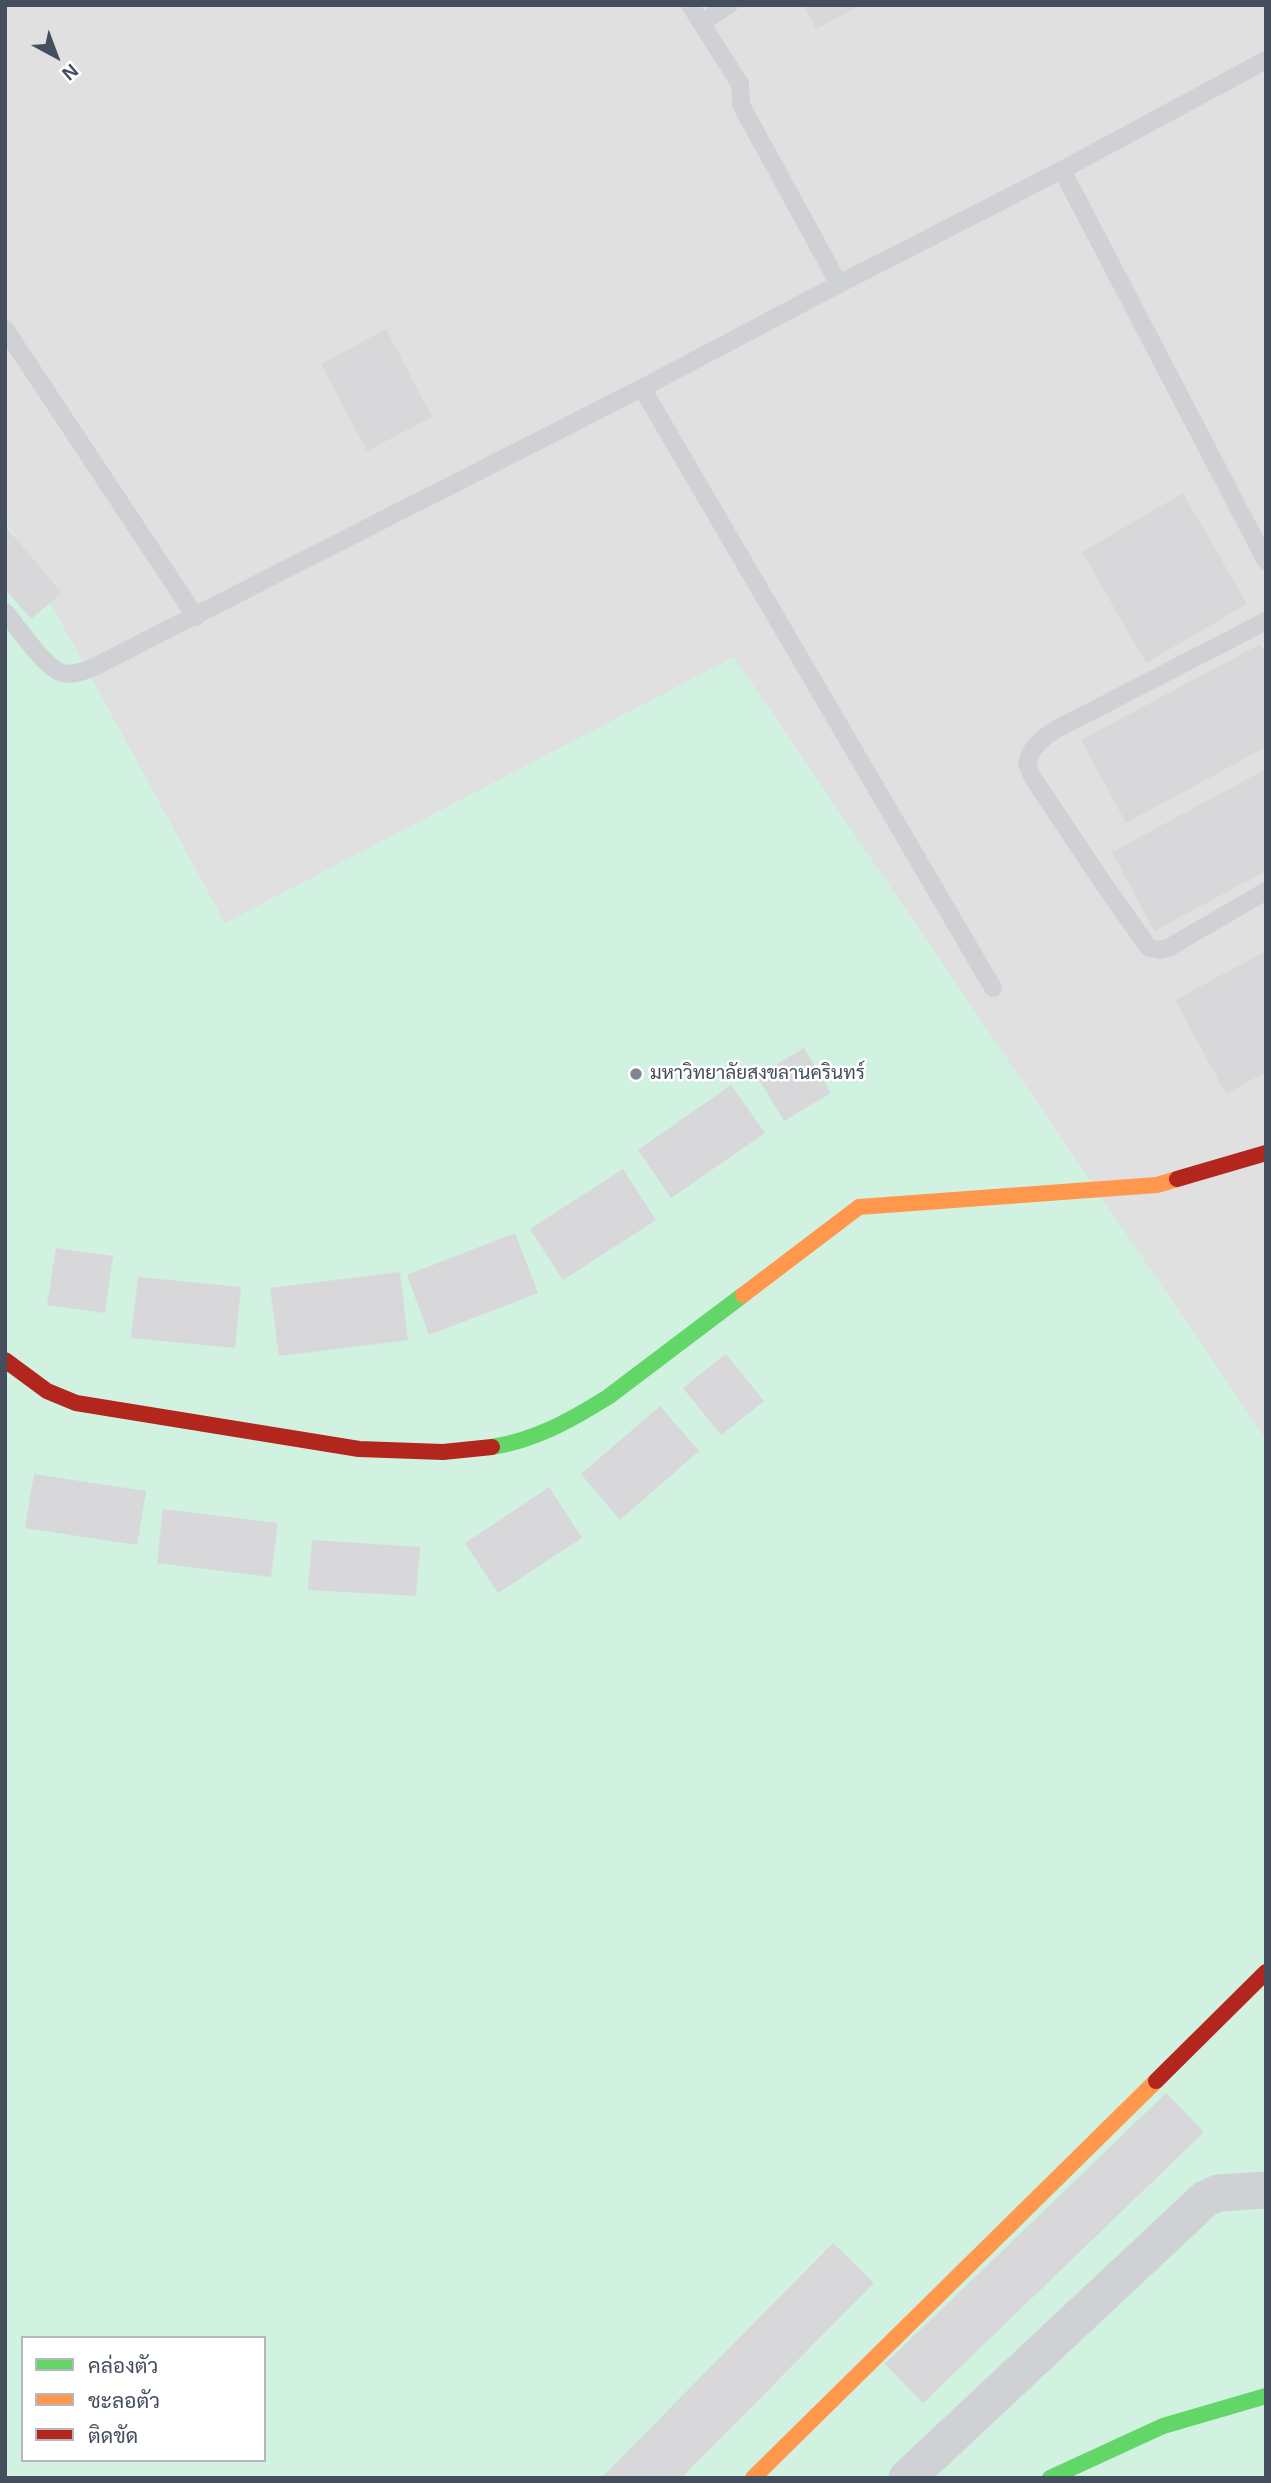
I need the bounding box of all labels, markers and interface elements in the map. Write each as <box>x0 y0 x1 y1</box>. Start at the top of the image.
north arrow <box>21 21 91 91</box>
text: N <box>58 60 82 85</box>
place label: มหาวิทยาลัยสงขลานครินทร์ <box>650 1063 865 1085</box>
marker: มหาวิทยาลัยสงขลานครินทร์ <box>628 1066 644 1082</box>
legend <box>21 2336 266 2462</box>
text: คล่องตัว <box>88 2354 158 2377</box>
text: ชะลอตัว <box>88 2389 160 2412</box>
text: ติดขัด <box>88 2424 138 2447</box>

